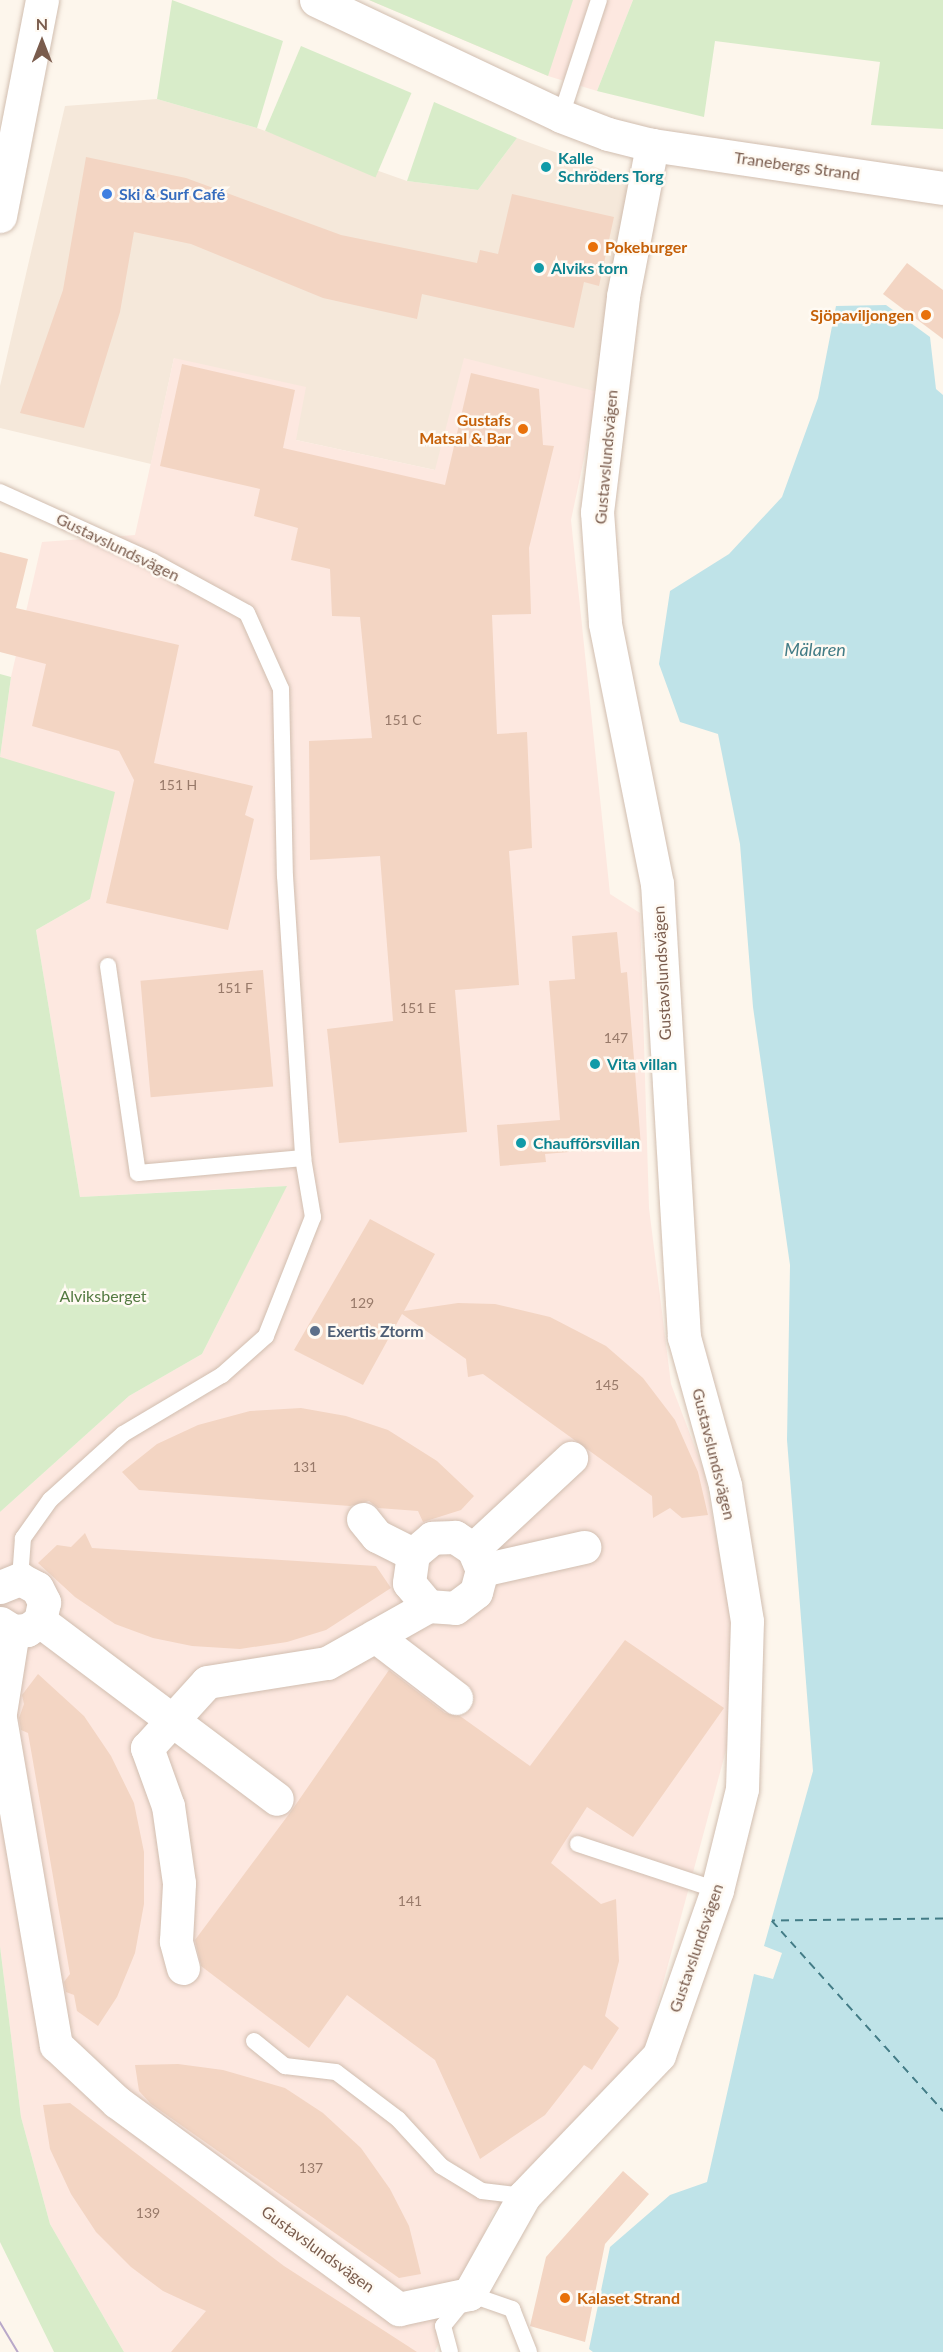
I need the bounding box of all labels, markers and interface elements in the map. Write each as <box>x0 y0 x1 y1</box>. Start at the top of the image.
north arrow <box>12 12 72 72</box>
text: N <box>36 14 48 33</box>
place label: Kalle Schröders Torg <box>558 148 664 186</box>
street label: Tranebergs Strand <box>733 148 861 184</box>
marker: Kalle Schröders Torg <box>539 160 553 174</box>
place label: Ski & Surf Café <box>119 184 226 204</box>
marker: Ski & Surf Café <box>100 187 114 201</box>
place label: Pokeburger <box>605 237 687 257</box>
marker: Pokeburger <box>586 240 600 254</box>
place label: Alviks torn <box>551 258 628 278</box>
marker: Alviks torn <box>532 261 546 275</box>
place label: Sjöpaviljongen <box>810 305 914 325</box>
marker: Sjöpaviljongen <box>919 308 933 322</box>
street label: Gustavslundsvägen <box>591 389 621 525</box>
place label: Gustafs Matsal & Bar <box>419 410 511 448</box>
marker: Gustafs Matsal & Bar <box>516 422 530 436</box>
street label: Gustavslundsvägen <box>53 509 183 585</box>
water label: Mälaren <box>784 638 846 660</box>
house number: 151 C <box>384 712 422 728</box>
house number: 151 H <box>159 777 197 793</box>
street label: Gustavslundsvägen <box>649 905 675 1041</box>
house number: 151 F <box>217 980 253 996</box>
house number: 151 E <box>400 1000 436 1016</box>
house number: 147 <box>604 1030 628 1046</box>
place label: Vita villan <box>607 1054 678 1074</box>
marker: Vita villan <box>588 1057 602 1071</box>
place label: Chaufförsvillan <box>533 1133 640 1153</box>
marker: Chaufförsvillan <box>514 1136 528 1150</box>
park label: Alviksberget <box>59 1286 147 1306</box>
house number: 129 <box>350 1295 374 1311</box>
place label: Exertis Ztorm <box>327 1321 424 1341</box>
marker: Exertis Ztorm <box>308 1324 322 1338</box>
house number: 145 <box>595 1377 619 1393</box>
street label: Gustavslundsvägen <box>688 1386 740 1522</box>
house number: 131 <box>293 1459 317 1475</box>
street label: Gustavslundsvägen <box>665 1881 727 2015</box>
house number: 141 <box>398 1893 422 1909</box>
house number: 137 <box>299 2160 323 2176</box>
street label: Gustavslundsvägen <box>258 2202 378 2296</box>
house number: 139 <box>136 2205 160 2221</box>
place label: Kalaset Strand <box>577 2288 680 2308</box>
marker: Kalaset Strand <box>558 2291 572 2305</box>

